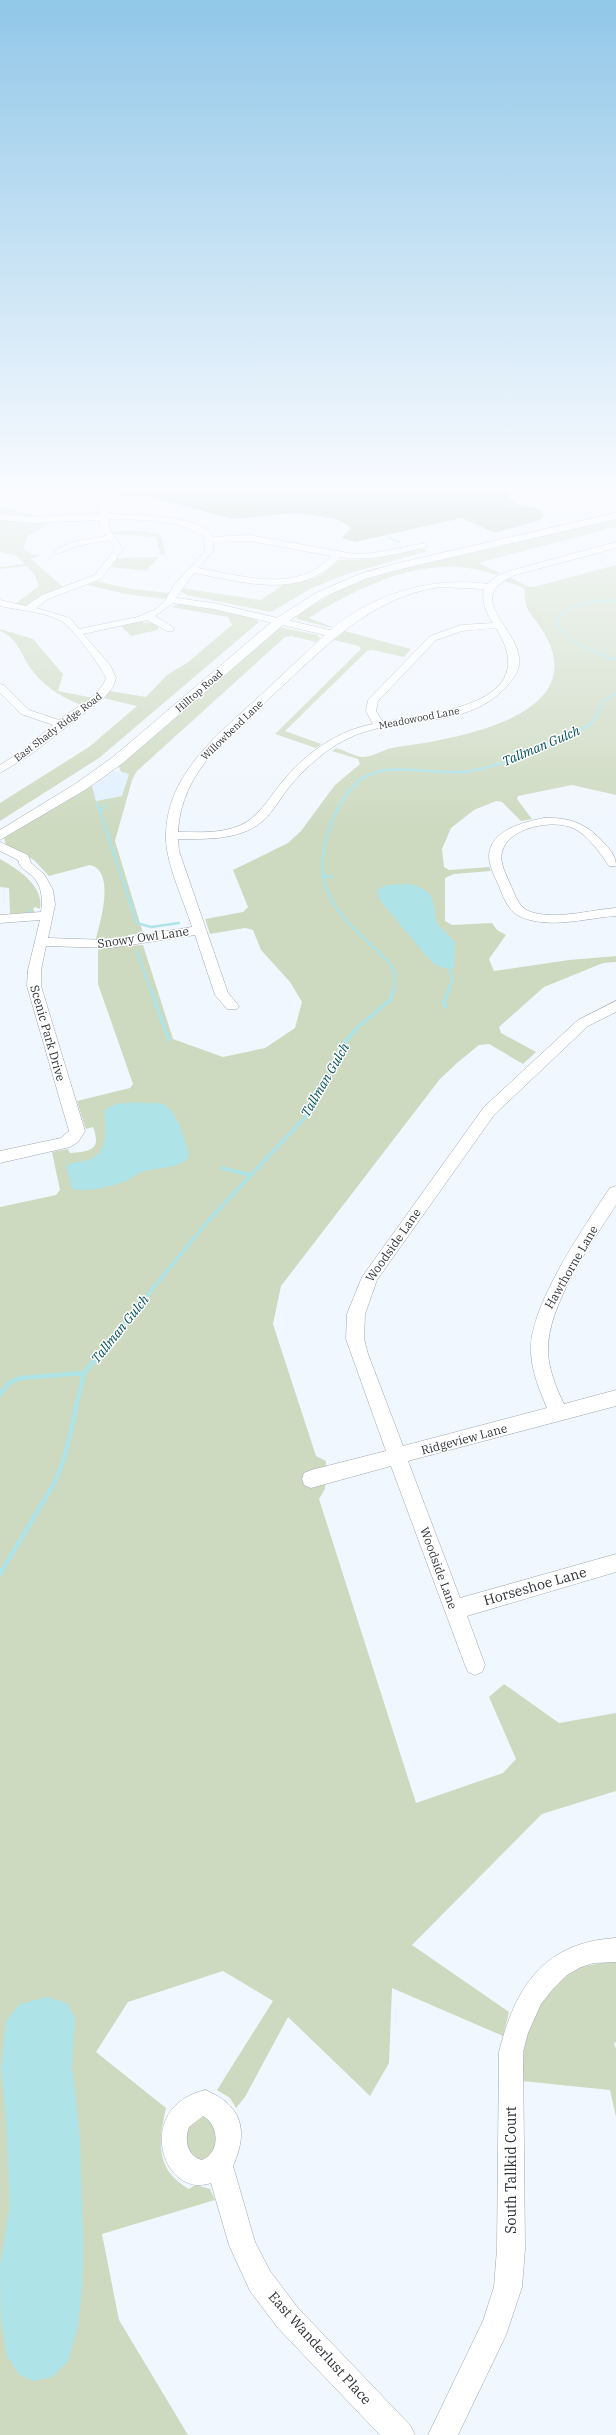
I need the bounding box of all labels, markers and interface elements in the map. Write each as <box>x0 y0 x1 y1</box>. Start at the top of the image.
street label: Hilltop Road <box>173 667 225 715</box>
street label: East Shady Ridge Road <box>11 690 105 764</box>
street label: Willowbend Lane <box>198 697 266 763</box>
street label: Meadowood Lane <box>377 704 461 732</box>
water label: Tallman Gulch <box>500 722 582 770</box>
street label: Snowy Owl Lane <box>96 923 190 951</box>
street label: Scenic Park Drive <box>27 983 69 1083</box>
water label: Tallman Gulch <box>297 1040 353 1120</box>
street label: Woodside Lane <box>362 1205 424 1285</box>
street label: Hawthorne Lane <box>541 1223 601 1311</box>
water label: Tallman Gulch <box>87 1292 153 1366</box>
street label: Ridgeview Lane <box>419 1420 509 1458</box>
street label: Woodside Lane <box>417 1525 461 1611</box>
street label: Horseshoe Lane <box>481 1563 589 1609</box>
street label: South Tallkid Court <box>502 2106 520 2234</box>
street label: East Wanderlust Place <box>264 2288 376 2408</box>

